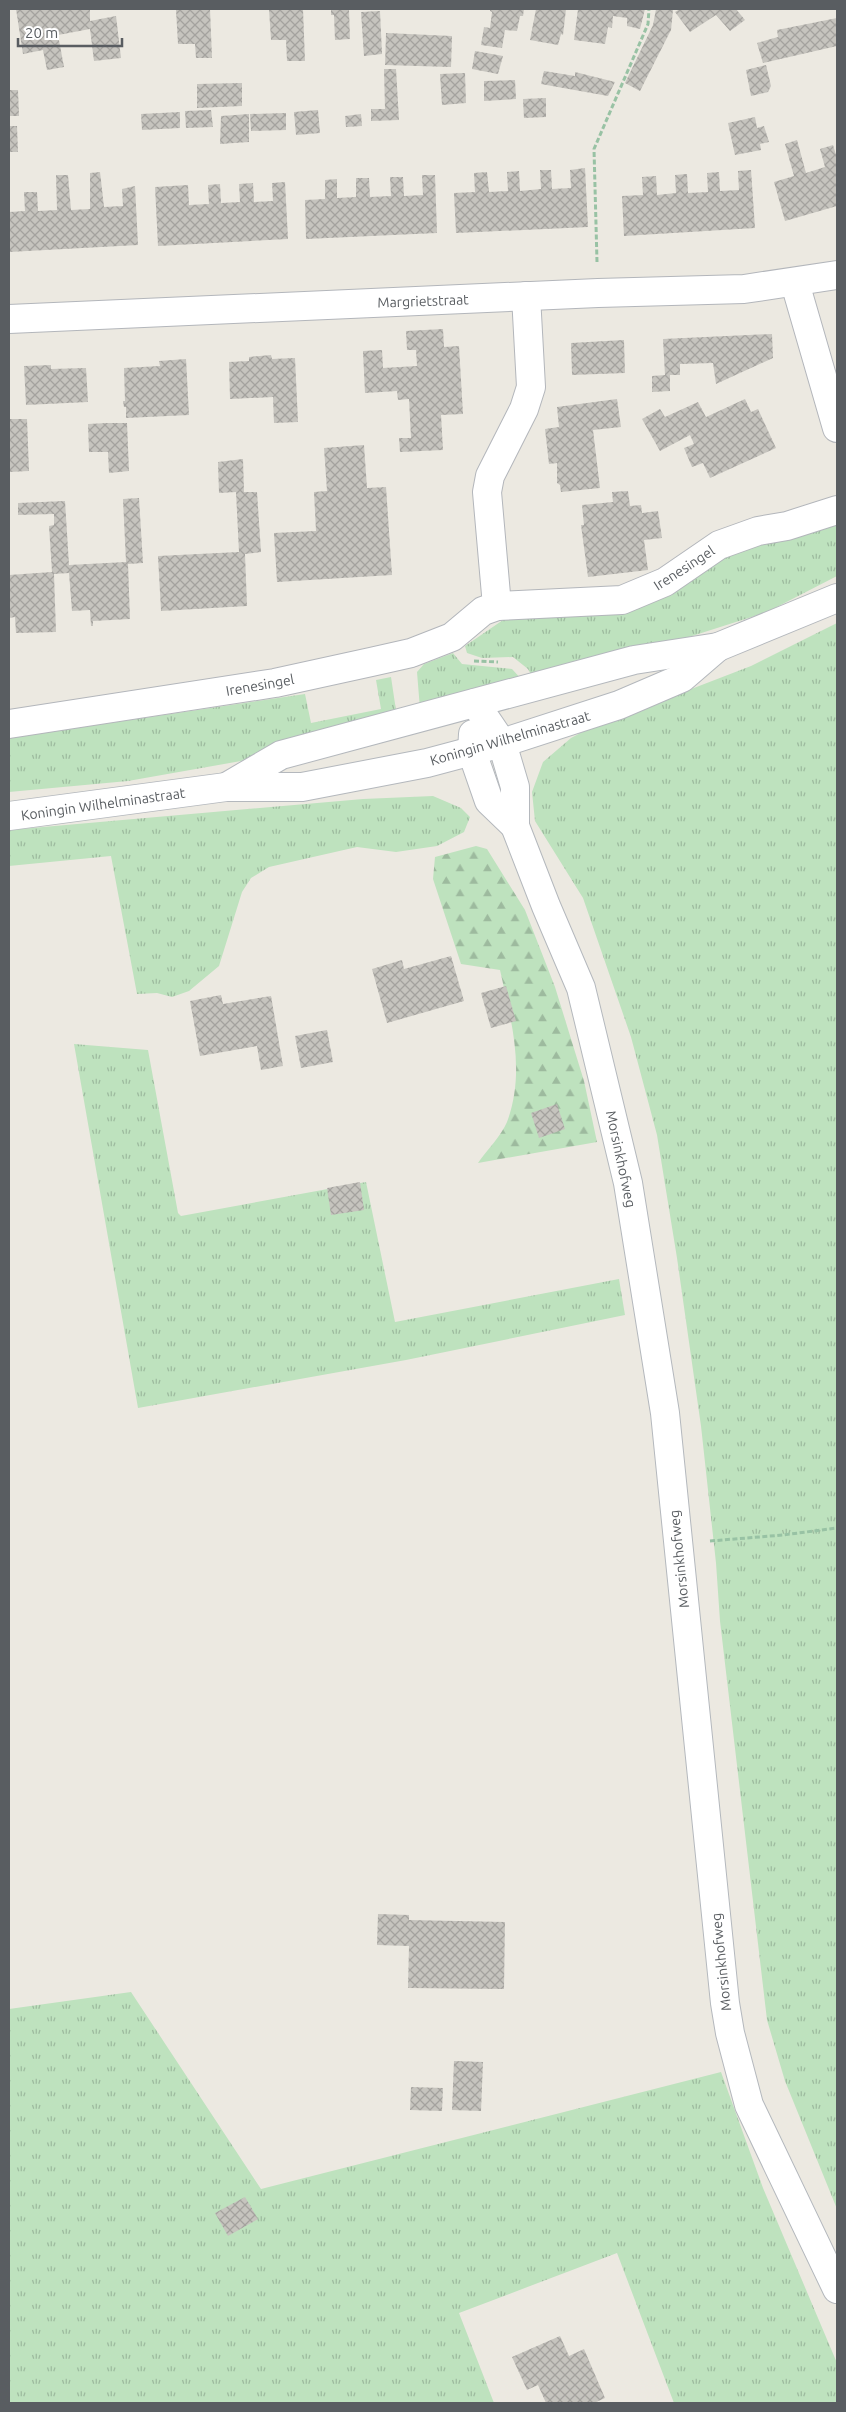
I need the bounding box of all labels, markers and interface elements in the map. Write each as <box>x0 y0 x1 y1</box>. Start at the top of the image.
scale bar <box>18 15 121 47</box>
text: 20 m <box>25 24 58 41</box>
street label: Margrietstraat <box>377 291 469 311</box>
street label: Irenesingel <box>651 542 718 594</box>
street label: Irenesingel <box>225 671 296 699</box>
street label: Koningin Wilhelminastraat <box>428 707 592 769</box>
street label: Koningin Wilhelminastraat <box>20 784 187 823</box>
street label: Morsinkhofweg <box>603 1109 639 1209</box>
street label: Morsinkhofweg <box>666 1509 692 1609</box>
street label: Morsinkhofweg <box>708 1912 734 2012</box>

